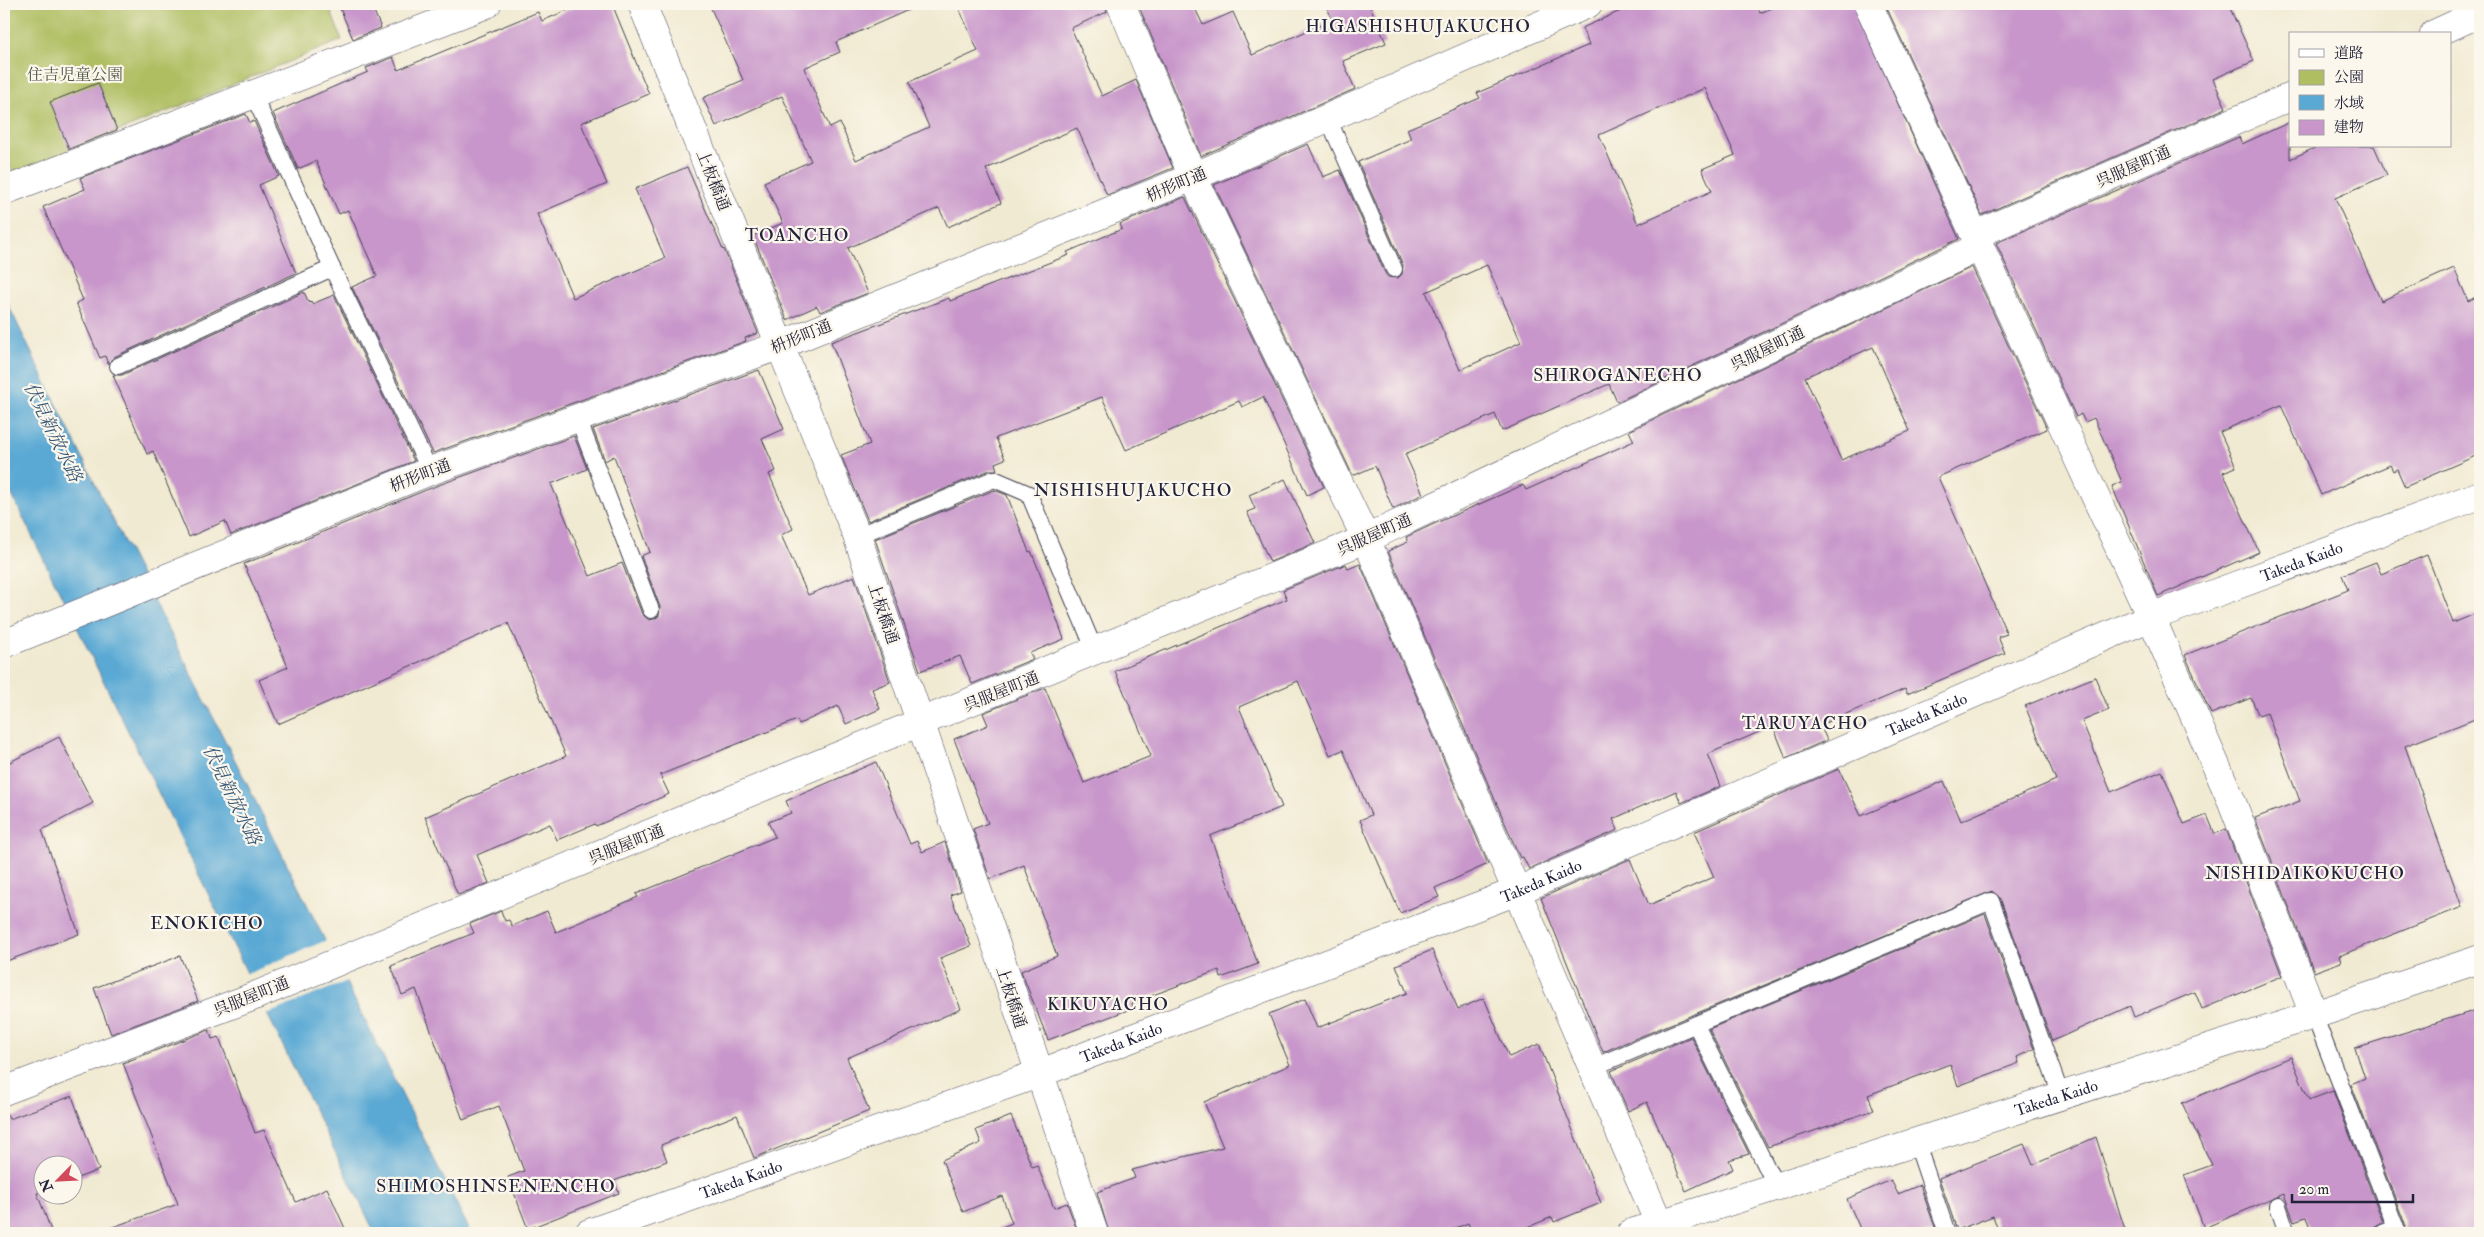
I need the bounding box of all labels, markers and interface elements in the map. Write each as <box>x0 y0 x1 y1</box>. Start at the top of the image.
district label: HIGASHISHUJAKUCHO <box>1305 15 1531 38</box>
legend <box>2289 32 2452 148</box>
text: 道路 <box>2334 44 2364 63</box>
park label: 住吉児童公園 <box>27 65 123 85</box>
text: 公園 <box>2334 68 2364 87</box>
text: 水域 <box>2334 94 2364 113</box>
text: 建物 <box>2334 118 2364 137</box>
street label: 呉服屋町通 <box>2093 142 2174 192</box>
street label: 上板橋通 <box>692 147 734 214</box>
street label: 枡形町通 <box>1143 163 1210 207</box>
district label: TOANCHO <box>745 224 849 247</box>
street label: 枡形町通 <box>768 316 835 358</box>
street label: 呉服屋町通 <box>1727 322 1808 375</box>
district label: SHIROGANECHO <box>1533 364 1703 387</box>
water label: 伏見新放水路 <box>19 379 87 488</box>
street label: 枡形町通 <box>387 455 454 497</box>
district label: NISHISHUJAKUCHO <box>1034 479 1232 502</box>
street label: 呉服屋町通 <box>1334 510 1415 560</box>
street label: Takeda Kaido <box>2258 538 2346 587</box>
street label: 上板橋通 <box>863 580 903 647</box>
street label: 呉服屋町通 <box>961 668 1042 716</box>
street label: Takeda Kaido <box>1883 689 1971 741</box>
district label: TARUYACHO <box>1742 712 1868 735</box>
water label: 伏見新放水路 <box>198 742 266 851</box>
street label: 呉服屋町通 <box>586 821 667 869</box>
street label: Takeda Kaido <box>1498 855 1585 908</box>
district label: NISHIDAIKOKUCHO <box>2205 862 2405 885</box>
district label: ENOKICHO <box>150 912 264 935</box>
street label: 上板橋通 <box>992 964 1030 1031</box>
street label: 呉服屋町通 <box>211 973 292 1021</box>
district label: KIKUYACHO <box>1047 993 1169 1016</box>
street label: Takeda Kaido <box>1077 1019 1165 1068</box>
street label: Takeda Kaido <box>2012 1076 2101 1121</box>
north arrow <box>32 1154 82 1204</box>
street label: Takeda Kaido <box>697 1156 785 1204</box>
scale bar <box>2292 1172 2413 1204</box>
text: N <box>36 1175 57 1195</box>
district label: SHIMOSHINSENENCHO <box>376 1175 616 1198</box>
text: 20 m <box>2299 1180 2329 1199</box>

